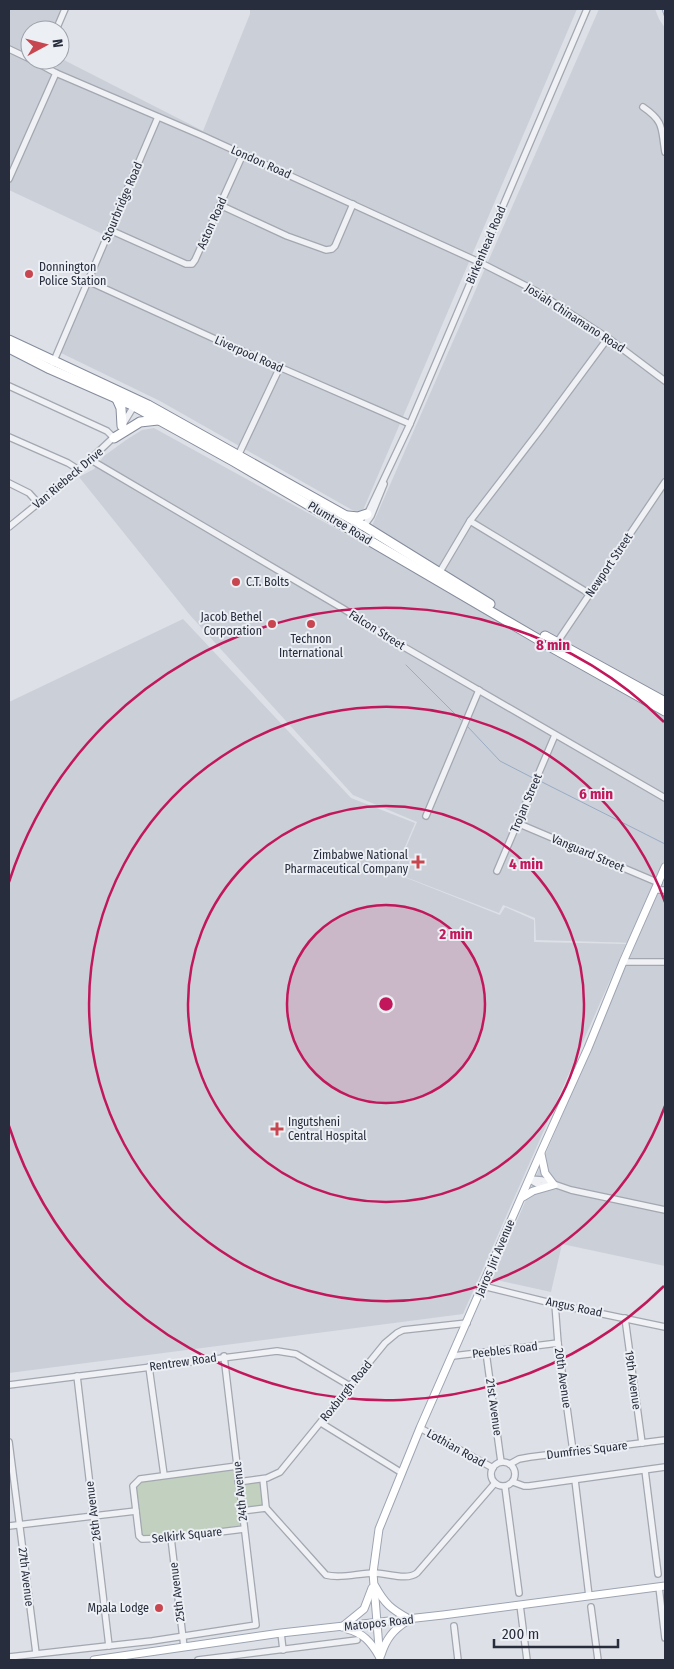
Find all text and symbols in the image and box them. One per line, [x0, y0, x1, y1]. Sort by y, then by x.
north arrow [20, 20, 70, 70]
text: N [48, 38, 66, 49]
street label: London Road [229, 142, 293, 182]
street label: Stourbridge Road [99, 160, 145, 244]
street label: Aston Road [194, 195, 230, 251]
street label: Birkenhead Road [463, 204, 509, 286]
place label: Donnington Police Station [39, 260, 106, 288]
marker: Donnington Police Station [23, 268, 35, 280]
street label: Josiah Chinamano Road [523, 281, 627, 355]
street label: Liverpool Road [213, 333, 285, 375]
street label: Van Riebeck Drive [30, 445, 106, 511]
street label: Plumtree Road [305, 498, 375, 548]
street label: Newport Street [582, 530, 636, 600]
place label: C.T. Bolts [246, 575, 289, 589]
marker: C.T. Bolts [230, 576, 242, 588]
street label: Falcon Street [346, 607, 408, 653]
place label: Jacob Bethel Corporation [201, 610, 262, 638]
marker: Jacob Bethel Corporation [266, 618, 278, 630]
marker: Technon International [305, 618, 317, 630]
place label: Technon International [279, 632, 343, 660]
text: 8 min [536, 636, 570, 654]
street label: Trojan Street [507, 771, 545, 835]
text: 6 min [579, 785, 613, 803]
street label: Vanguard Street [549, 831, 627, 875]
place label: Zimbabwe National Pharmaceutical Company [284, 848, 409, 876]
text: 4 min [509, 855, 543, 873]
marker: Zimbabwe National Pharmaceutical Company [412, 856, 424, 868]
text: 2 min [438, 925, 473, 943]
centre of rings [377, 995, 395, 1013]
place label: Ingutsheni Central Hospital [288, 1115, 366, 1143]
marker: Ingutsheni Central Hospital [270, 1122, 284, 1136]
street label: Jairos Jiri Avenue [472, 1217, 518, 1299]
street label: Angus Road [545, 1294, 603, 1320]
street label: Peebles Road [471, 1339, 539, 1361]
street label: 20th Avenue [552, 1347, 574, 1409]
street label: 19th Avenue [622, 1349, 644, 1411]
street label: Rentrew Road [148, 1350, 218, 1374]
street label: Roxburgh Road [317, 1358, 375, 1424]
street label: 21st Avenue [483, 1377, 505, 1437]
street label: Lothian Road [424, 1426, 488, 1470]
street label: Dumfries Square [546, 1438, 628, 1462]
street label: 24th Avenue [230, 1460, 250, 1522]
street label: 26th Avenue [82, 1480, 104, 1542]
street label: Selkirk Square [151, 1524, 223, 1546]
street label: 27th Avenue [15, 1547, 37, 1607]
street label: 25th Avenue [166, 1561, 188, 1623]
place label: Mpala Lodge [87, 1601, 149, 1615]
marker: Mpala Lodge [153, 1602, 165, 1614]
street label: Matopos Road [343, 1612, 415, 1634]
scale bar [494, 1616, 618, 1648]
text: 200 m [502, 1625, 539, 1643]

